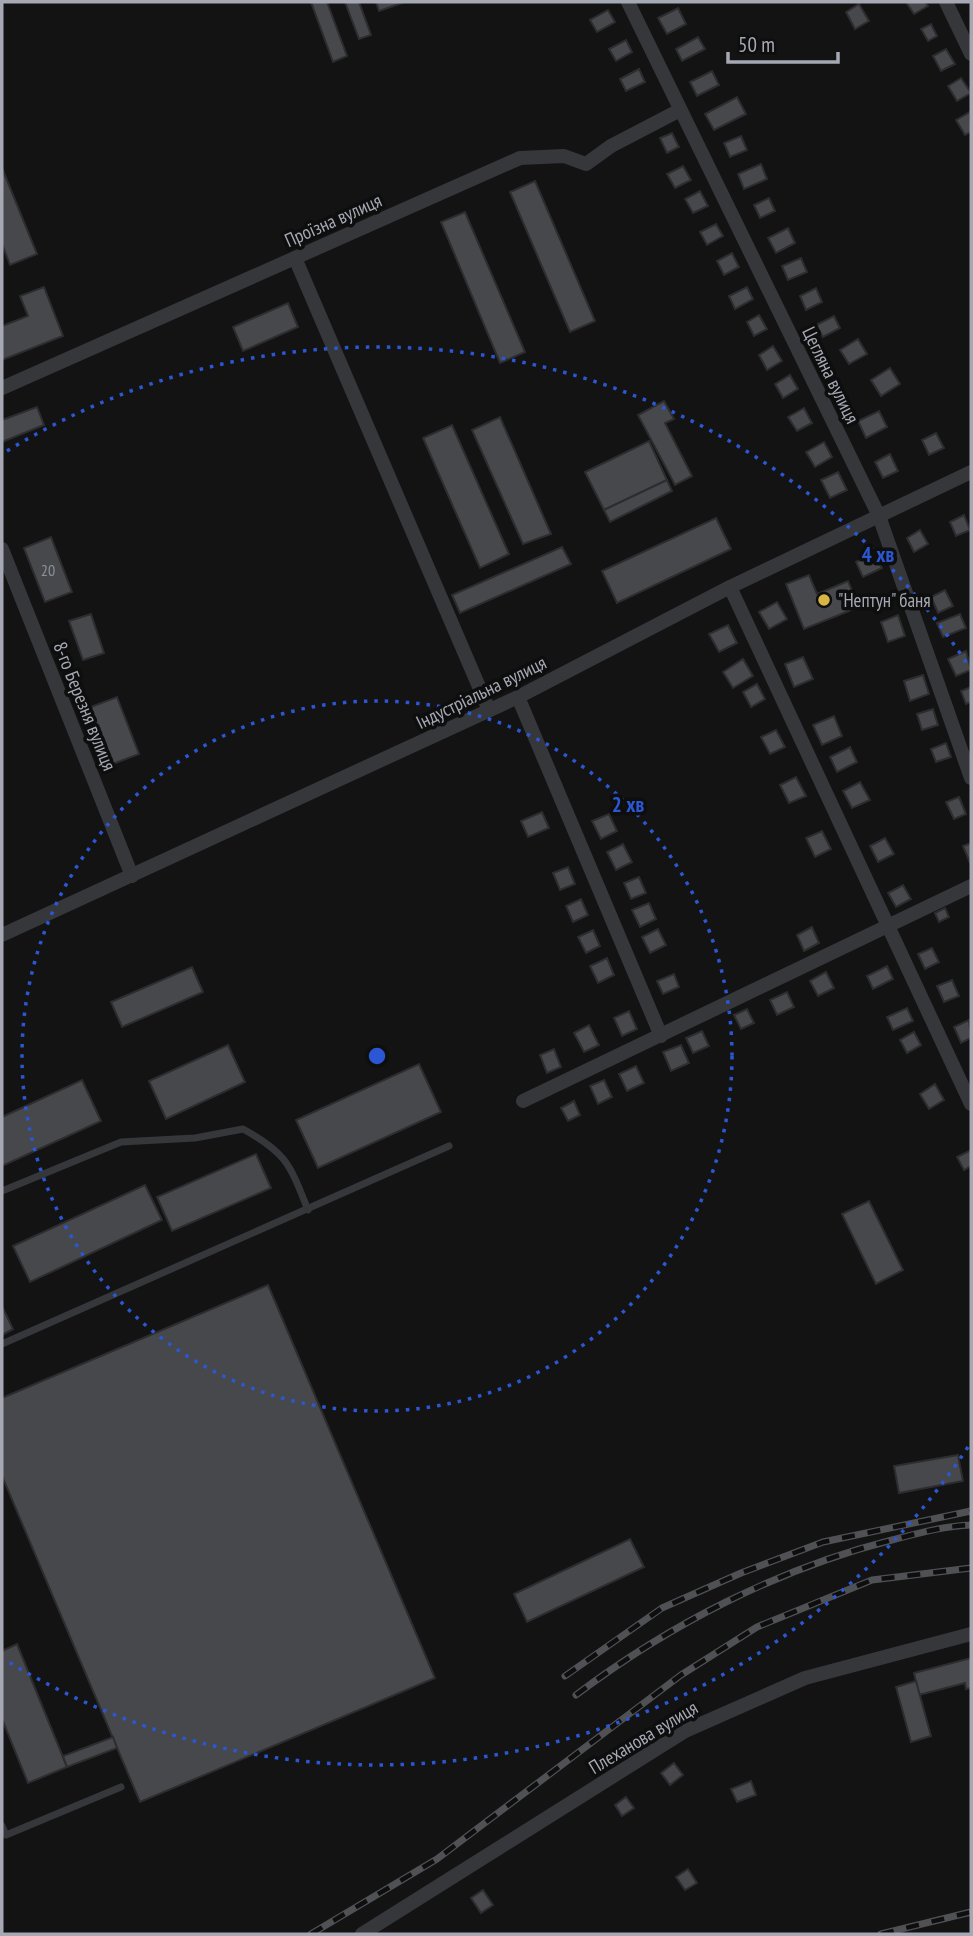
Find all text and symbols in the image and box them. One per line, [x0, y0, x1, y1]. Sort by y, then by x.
scale bar [728, 21, 838, 65]
text: 50 m [738, 31, 775, 58]
street label: Проїзна вулиця [281, 188, 385, 252]
street label: Цегляна вулиця [797, 323, 865, 427]
text: 4 хв [862, 541, 894, 568]
house number: 20 [41, 560, 55, 580]
place label: "Нептун" баня [838, 588, 931, 612]
marker: "Нептун" баня [816, 592, 832, 608]
street label: 8-го Березня вулиця [48, 638, 122, 774]
street label: Індустріальна вулиця [412, 650, 550, 734]
text: 2 хв [612, 791, 644, 818]
centre of rings [365, 1044, 389, 1068]
street label: Плеханова вулиця [584, 1695, 702, 1779]

